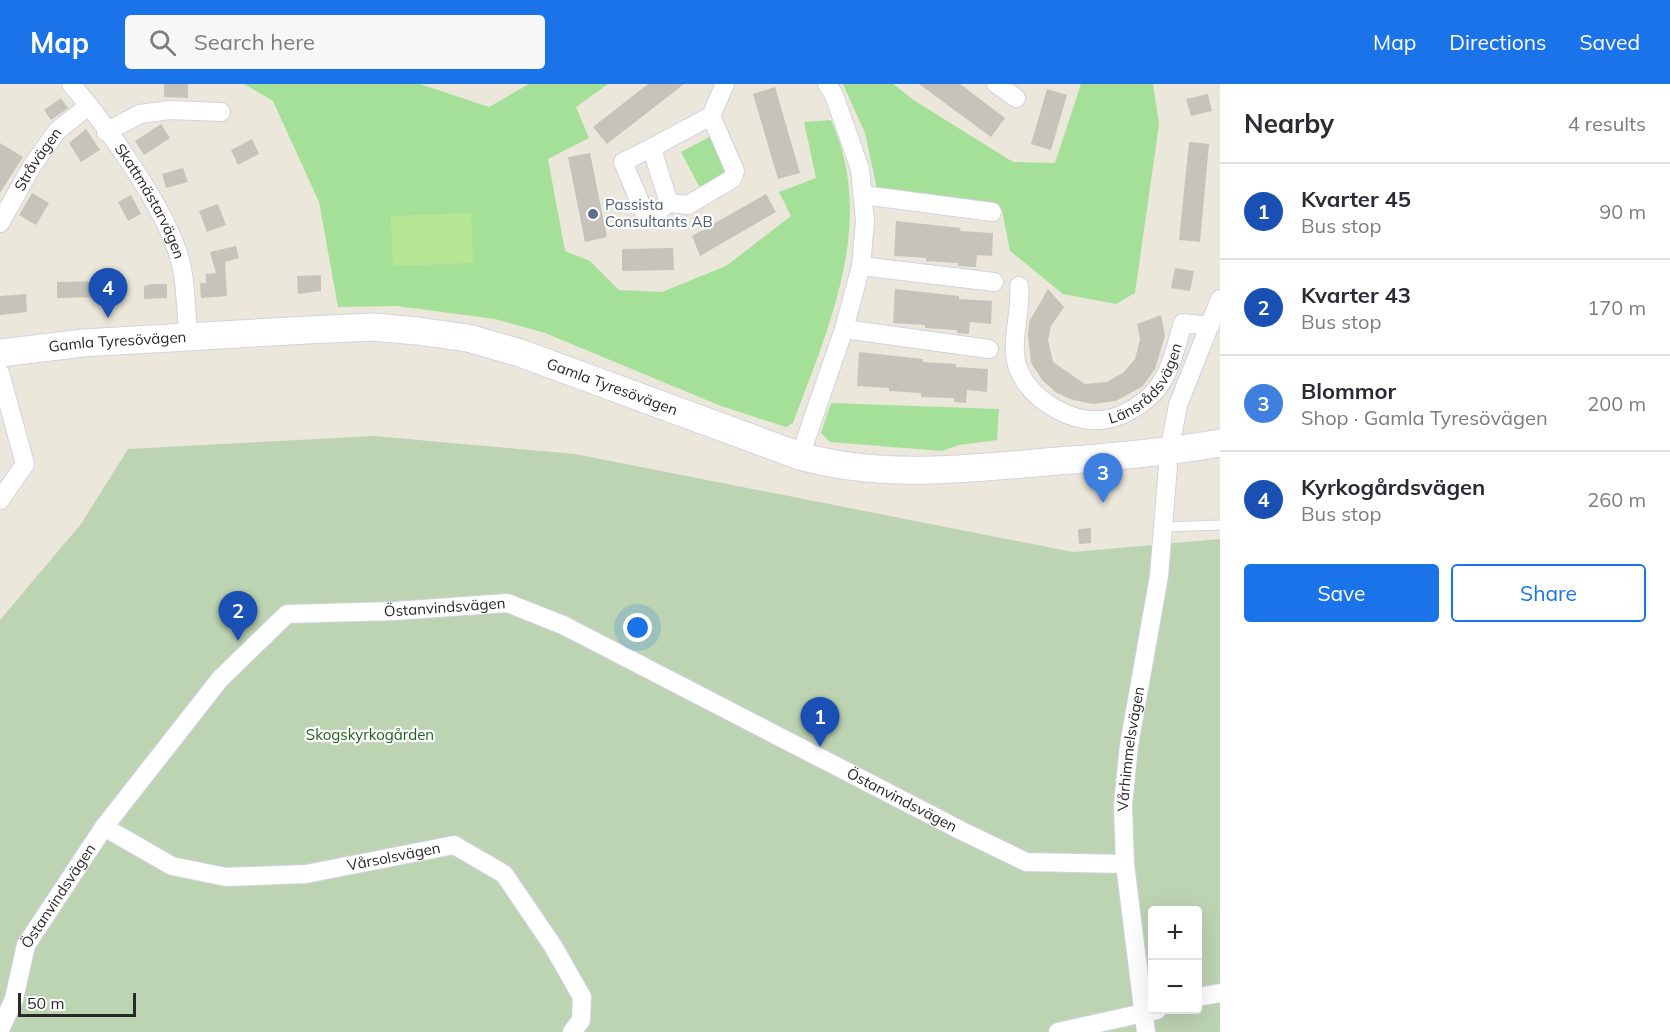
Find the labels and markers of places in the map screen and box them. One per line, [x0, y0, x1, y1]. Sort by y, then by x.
place label: Passista Consultants AB [605, 195, 713, 231]
marker: Passista Consultants AB [586, 207, 600, 221]
pin: 4 [88, 268, 128, 318]
pin: 3 [1084, 454, 1122, 503]
pin: 2 [218, 592, 258, 641]
pin: 1 [800, 698, 840, 747]

